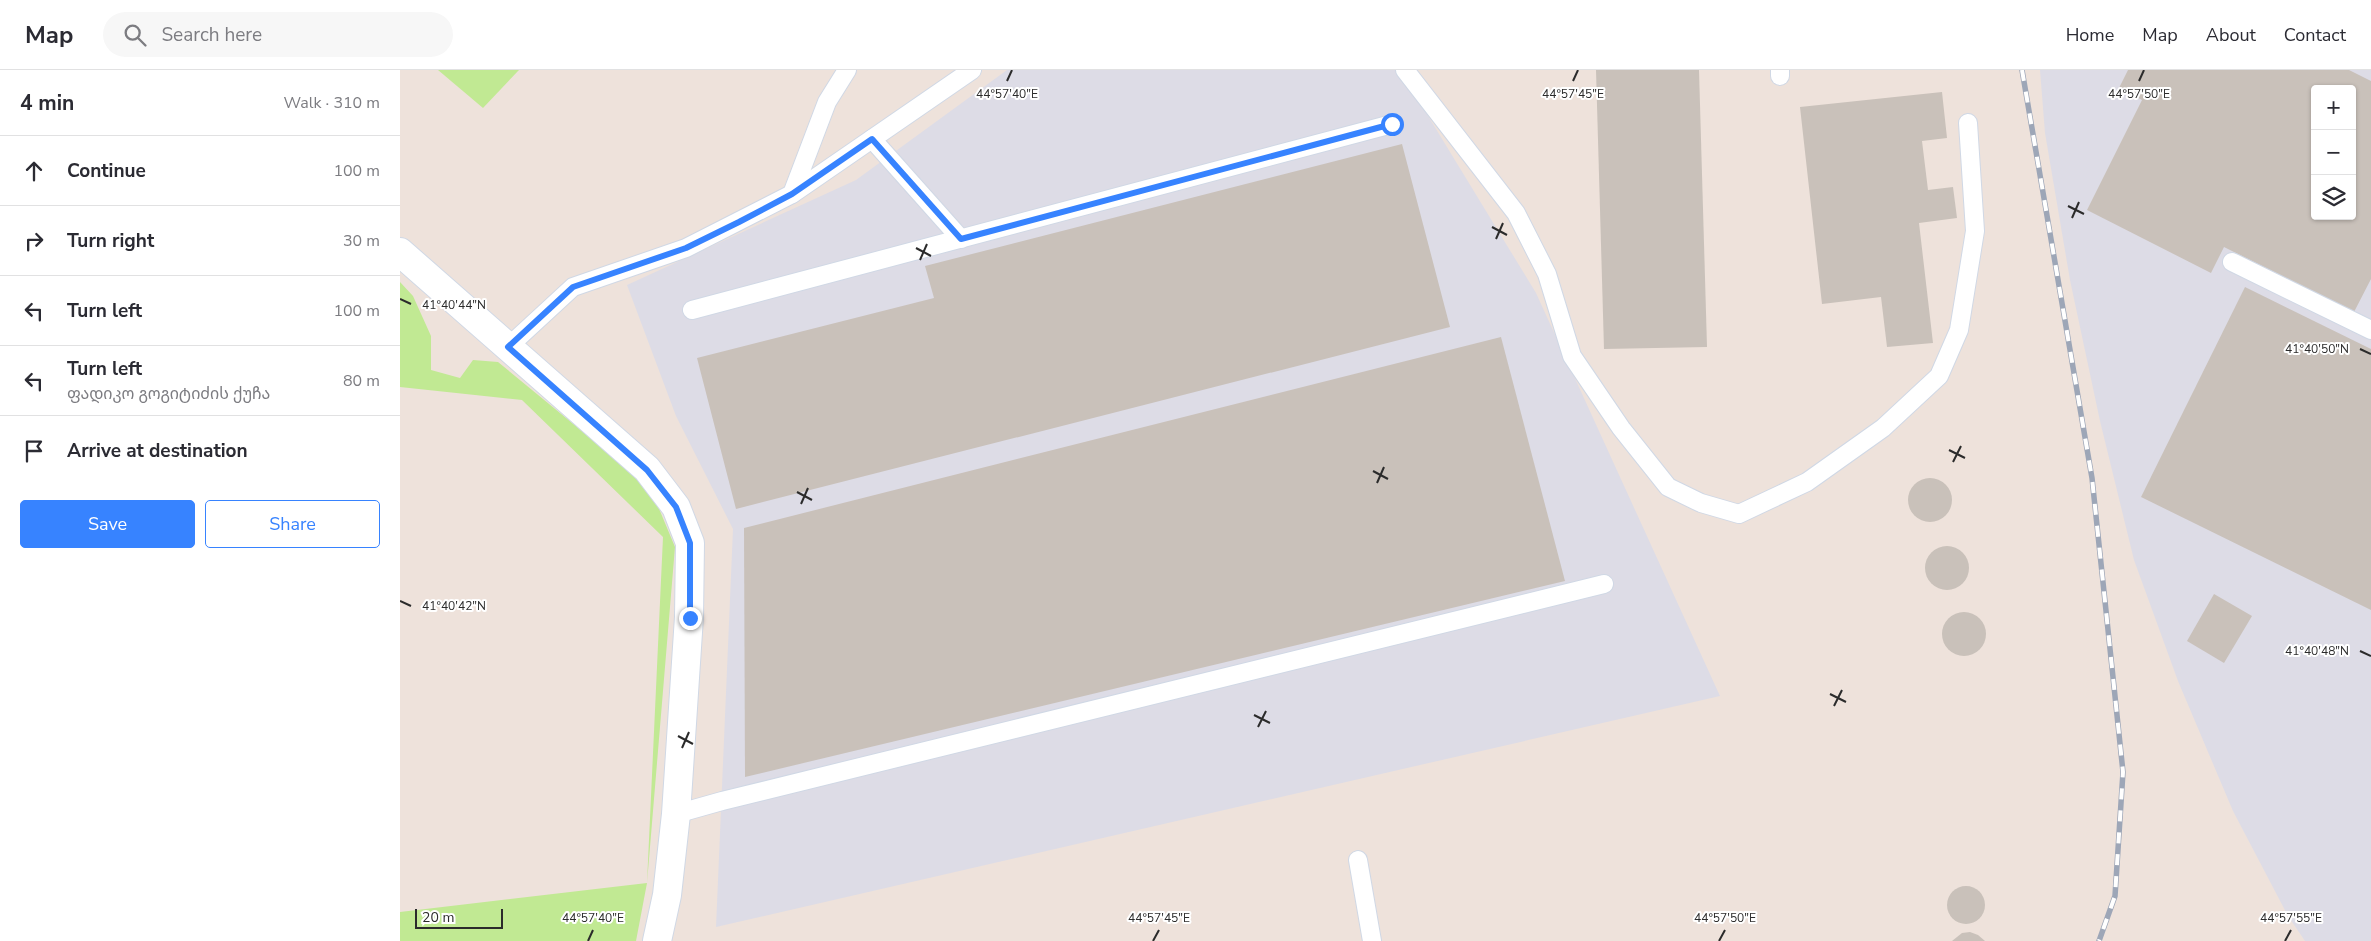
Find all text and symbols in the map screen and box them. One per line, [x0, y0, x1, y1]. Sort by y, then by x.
search box [103, 12, 453, 57]
text: Map [25, 19, 73, 51]
icon: search [121, 21, 149, 49]
text: Search here [161, 22, 262, 48]
text: Home [2066, 23, 2114, 47]
text: Map [2142, 23, 2178, 47]
text: About [2206, 23, 2256, 47]
text: Contact [2284, 23, 2346, 47]
map controls [2311, 85, 2356, 220]
button: + [2311, 85, 2356, 130]
text: 44°57'40"E [976, 86, 1038, 102]
text: 44°57'45"E [1542, 86, 1604, 102]
text: 44°57'50"E [2108, 86, 2170, 102]
text: 4 min [20, 89, 74, 117]
text: Walk · 310 m [284, 92, 380, 114]
route start [1381, 113, 1404, 136]
button: − [2311, 130, 2356, 175]
icon: ahead [20, 157, 48, 185]
text: Continue [67, 158, 146, 184]
text: 100 m [333, 160, 380, 182]
button: layers [2311, 175, 2356, 220]
icon: right [20, 227, 48, 255]
text: Turn right [67, 228, 154, 254]
text: 30 m [343, 230, 380, 252]
icon: left [20, 297, 48, 325]
text: 41°40'44"N [422, 297, 486, 313]
text: Turn left [67, 298, 142, 324]
text: 100 m [333, 300, 380, 322]
text: 41°40'50"N [2285, 341, 2349, 357]
text: Turn left [67, 356, 142, 382]
icon: left [20, 367, 48, 395]
text: 80 m [343, 370, 380, 392]
text: ფადიკო გოგიტიძის ქუჩა [67, 383, 270, 405]
icon: arrive [20, 437, 48, 465]
text: Arrive at destination [67, 438, 248, 464]
button: Save [20, 500, 195, 548]
button: Share [205, 500, 380, 548]
text: 41°40'42"N [422, 598, 486, 614]
route end [679, 607, 702, 630]
text: 41°40'48"N [2285, 643, 2349, 659]
scale bar [415, 906, 502, 929]
text: 20 m [422, 908, 454, 927]
text: 44°57'40"E [562, 910, 624, 926]
text: 44°57'45"E [1128, 910, 1190, 926]
text: 44°57'50"E [1694, 910, 1756, 926]
text: 44°57'55"E [2260, 910, 2322, 926]

